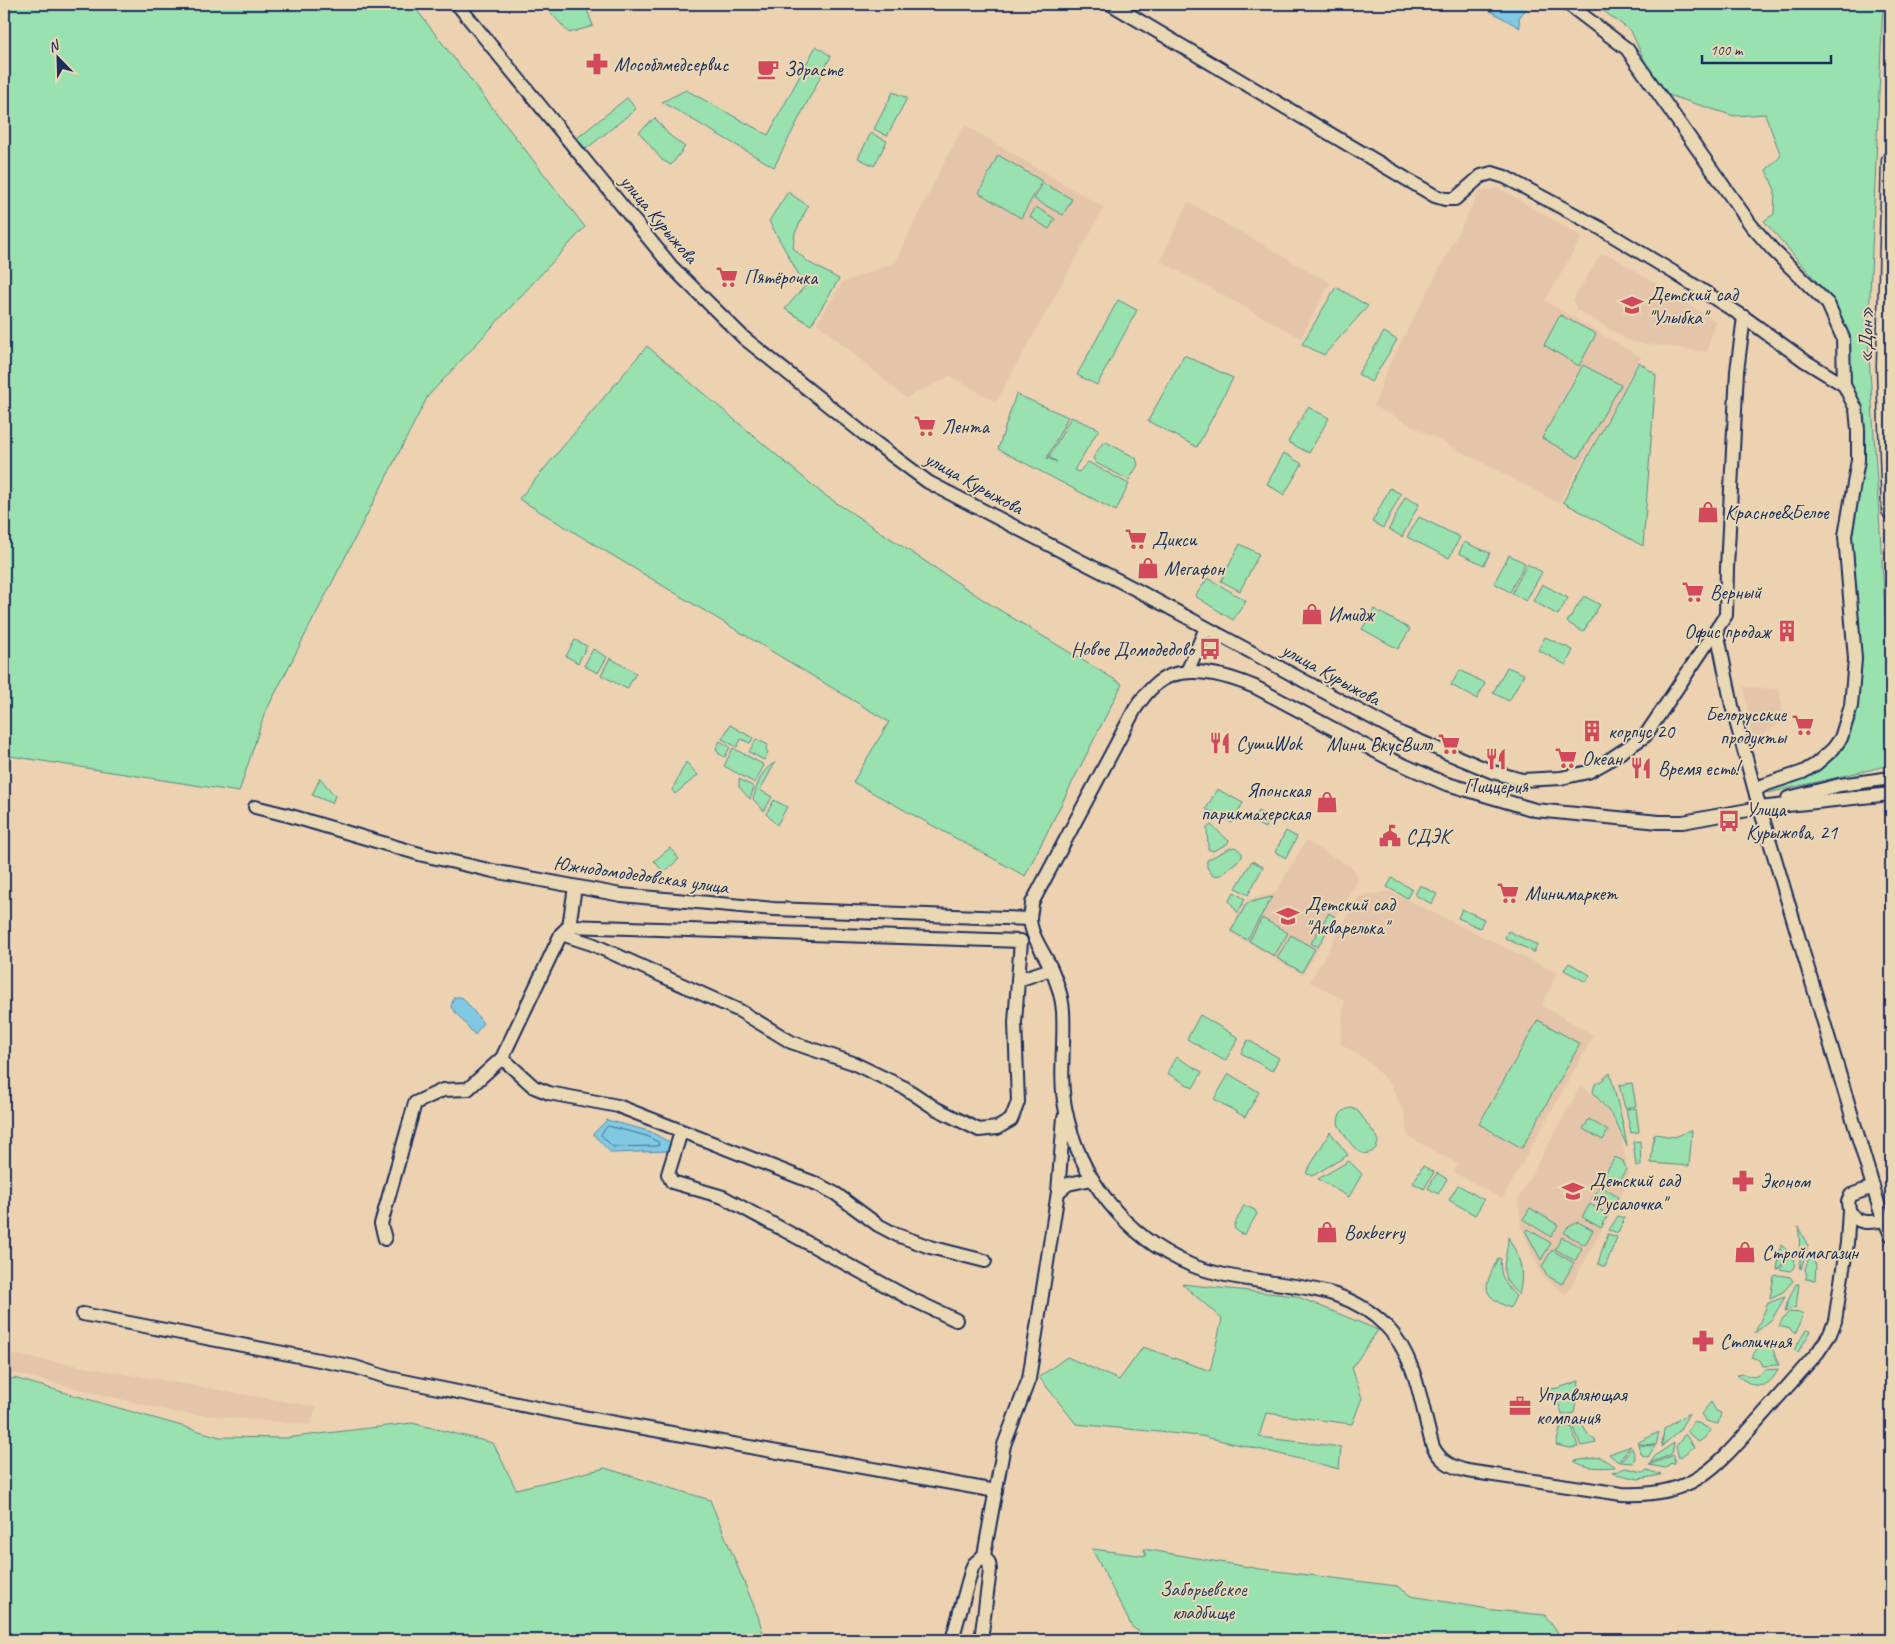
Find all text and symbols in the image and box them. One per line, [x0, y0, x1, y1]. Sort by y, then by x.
north arrow [32, 32, 82, 82]
scale bar [1702, 32, 1831, 64]
text: N [46, 36, 63, 56]
text: 100 m [1710, 41, 1744, 60]
pharmacy icon: Мособлмедсервис [584, 51, 610, 77]
place label: Мособлмедсервис [614, 52, 729, 77]
cafe icon: Здрасте [755, 56, 781, 82]
place label: Здрасте [784, 57, 844, 82]
street label: улица Курыжова [614, 169, 705, 270]
supermarket icon: Пятёрочка [714, 264, 740, 290]
place label: Пятёрочка [744, 265, 819, 290]
place label: Детский сад "Улыбка" [1648, 282, 1739, 330]
school or university icon: Детский сад "Улыбка" [1619, 292, 1645, 318]
street label: «Дон» [1853, 306, 1879, 364]
supermarket icon: Лента [912, 413, 938, 439]
place label: Лента [942, 414, 991, 439]
street label: улица Курыжова [920, 445, 1029, 521]
shop icon: Красное&Белое [1695, 499, 1721, 525]
place label: Красное&Белое [1725, 500, 1830, 525]
supermarket icon: Дикси [1123, 526, 1149, 552]
place label: Дикси [1152, 527, 1198, 552]
shop icon: Мегафон [1135, 555, 1161, 581]
place label: Мегафон [1164, 556, 1226, 581]
supermarket icon: Верный [1680, 579, 1706, 605]
place label: Верный [1710, 580, 1763, 605]
shop icon: Имидж [1299, 601, 1325, 627]
place label: Имидж [1328, 602, 1376, 627]
building icon: Офис продаж [1774, 618, 1800, 644]
place label: Офис продаж [1684, 619, 1773, 644]
bus stop icon: Новое Домодедово [1197, 636, 1223, 662]
street label: улица Курыжова [1277, 636, 1386, 712]
place label: Новое Домодедово [1071, 637, 1196, 662]
place label: Белорусские продукты [1705, 702, 1787, 750]
supermarket icon: Белорусские продукты [1790, 712, 1816, 738]
building icon: корпус 20 [1579, 718, 1605, 744]
place label: корпус 20 [1608, 719, 1676, 744]
restaurant icon: СушиWok [1207, 730, 1233, 756]
place label: СушиWok [1236, 731, 1304, 756]
supermarket icon: Мини ВкусВилл [1436, 731, 1462, 757]
place label: Мини ВкусВилл [1326, 732, 1434, 757]
supermarket icon: Океан [1553, 745, 1579, 771]
restaurant icon: Пиццерия [1483, 746, 1509, 772]
place label: Океан [1582, 746, 1624, 771]
restaurant icon: Время есть! [1628, 755, 1654, 781]
place label: Время есть! [1658, 756, 1743, 781]
place label: Пиццерия [1464, 774, 1529, 799]
place label: Японская парикмахерская [1201, 778, 1312, 826]
shop icon: Японская парикмахерская [1314, 789, 1340, 815]
place label: Улица Курыжова, 21 [1746, 797, 1838, 845]
bus stop icon: Улица Курыжова, 21 [1716, 808, 1742, 834]
public building icon: СДЭК [1377, 823, 1403, 849]
place label: СДЭК [1406, 824, 1454, 849]
street label: Южнодомодедовская улица [552, 850, 731, 900]
supermarket icon: Минимаркет [1495, 880, 1521, 906]
place label: Минимаркет [1525, 881, 1619, 906]
place label: Детский сад "Акварелька" [1305, 892, 1396, 940]
school or university icon: Детский сад "Акварелька" [1275, 903, 1301, 929]
place label: Детский сад "Русалочка" [1590, 1168, 1681, 1216]
pharmacy icon: Эконом [1730, 1168, 1756, 1194]
place label: Эконом [1760, 1169, 1811, 1194]
school or university icon: Детский сад "Русалочка" [1560, 1178, 1586, 1204]
shop icon: Boxberry [1314, 1219, 1340, 1245]
place label: Boxberry [1344, 1220, 1406, 1245]
shop icon: Строймагазин [1732, 1239, 1758, 1265]
place label: Строймагазин [1762, 1240, 1860, 1265]
pharmacy icon: Столичная [1690, 1328, 1716, 1354]
place label: Столичная [1720, 1329, 1793, 1354]
place label: Управляющая компания [1536, 1382, 1628, 1430]
office icon: Управляющая компания [1507, 1393, 1533, 1419]
park label: Заборьевское кладбище [1160, 1577, 1248, 1625]

